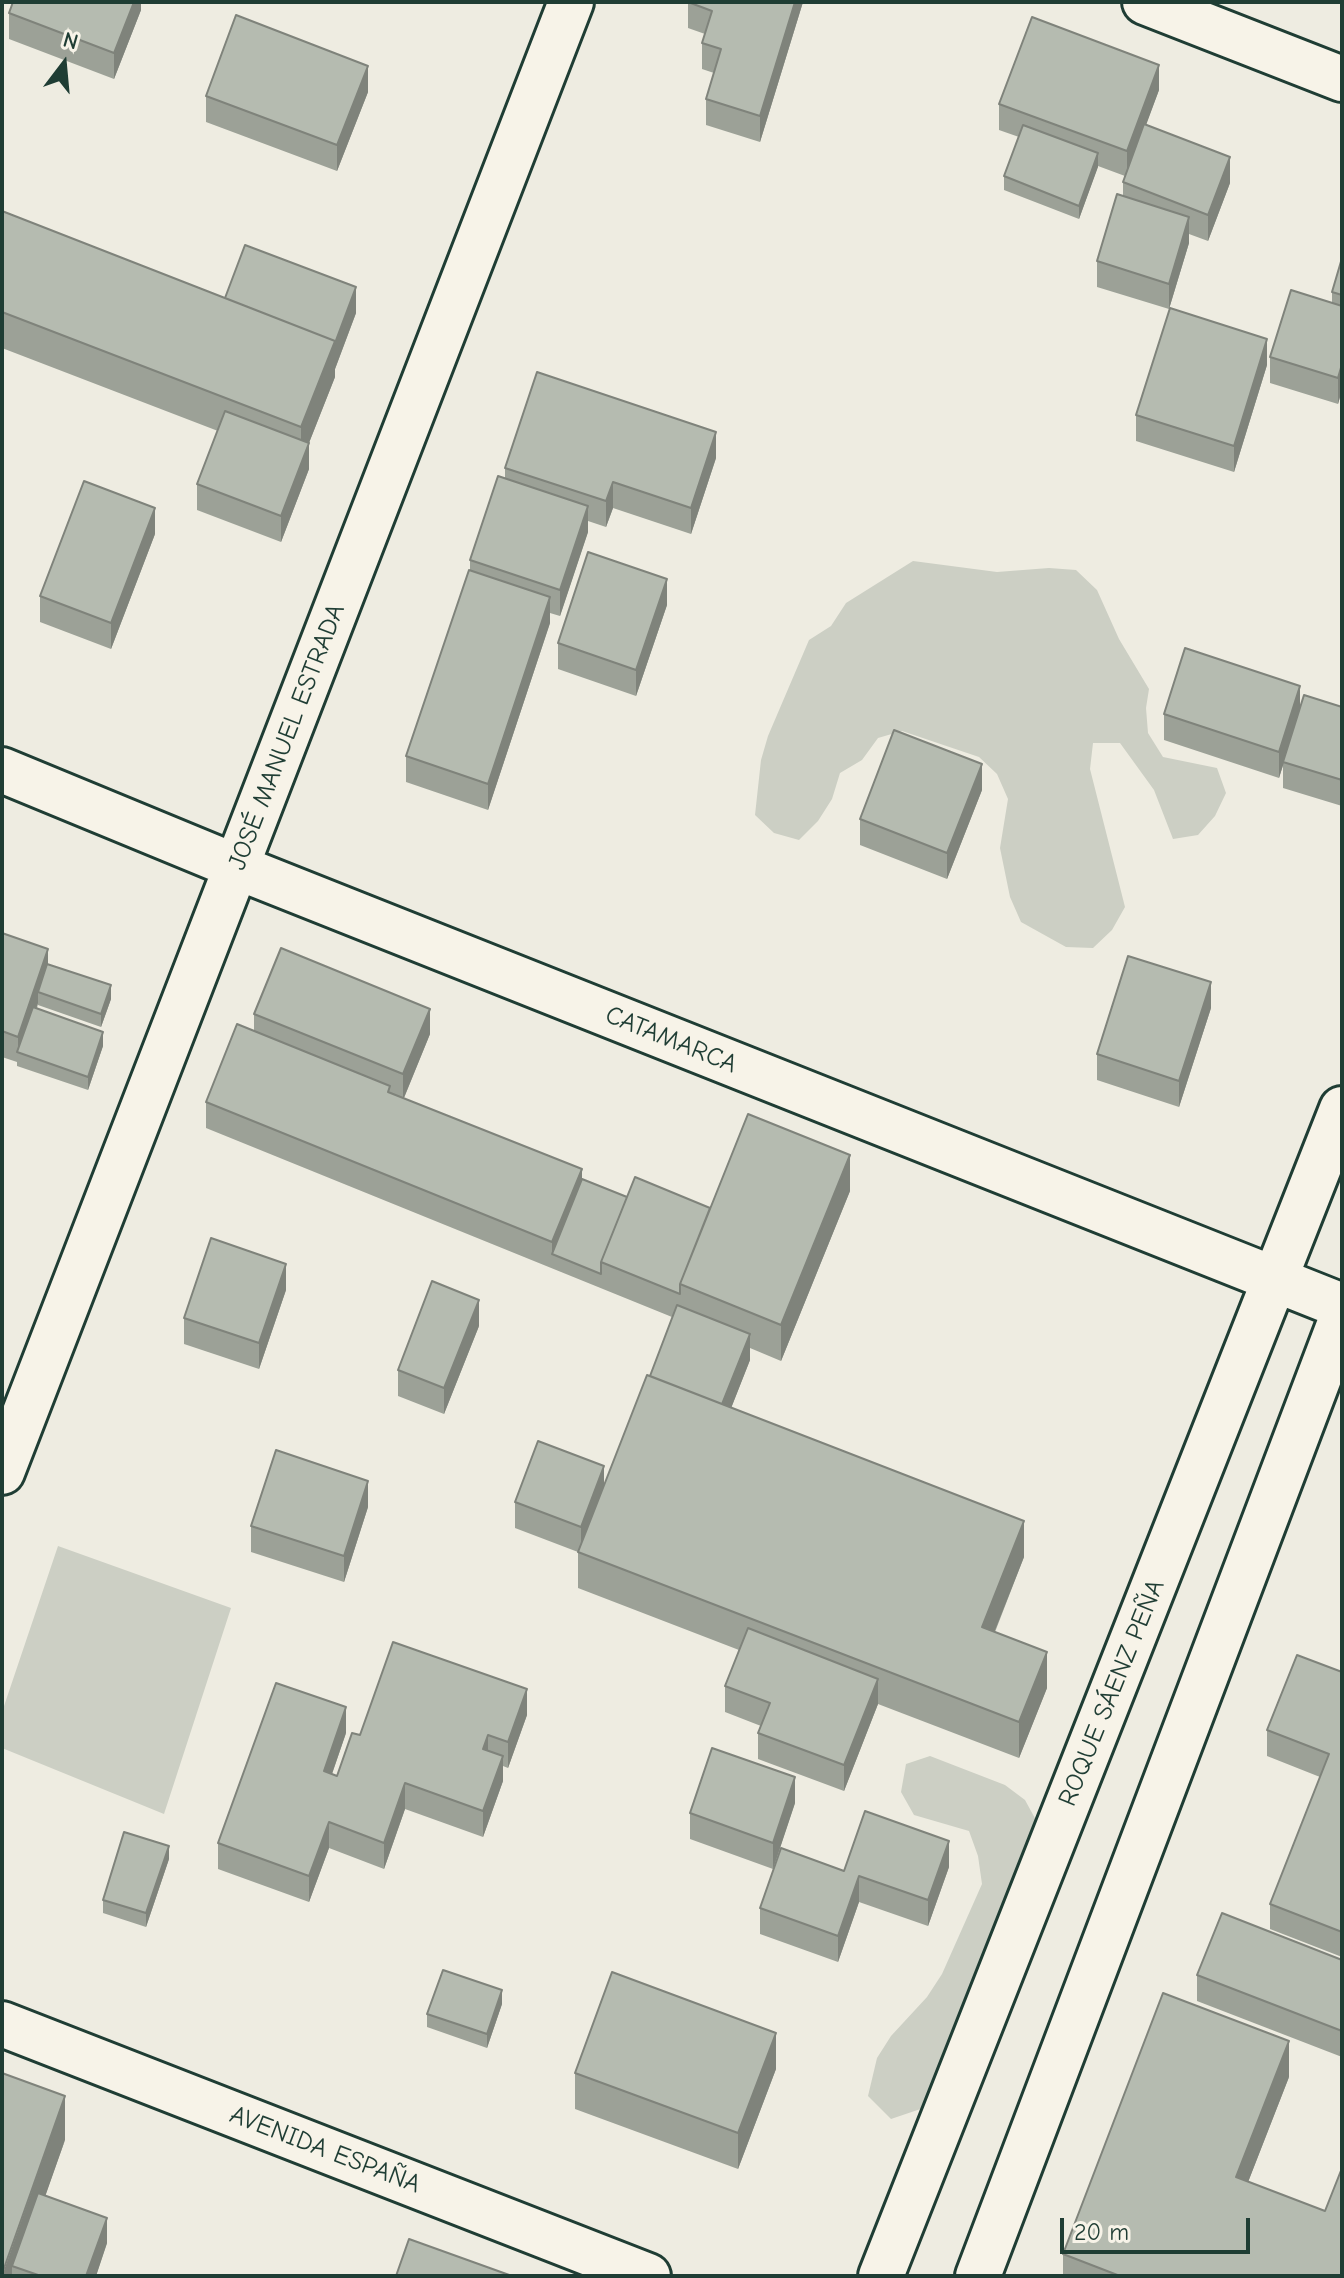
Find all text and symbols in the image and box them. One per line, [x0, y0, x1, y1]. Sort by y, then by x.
north arrow [24, 24, 104, 104]
text: N [60, 26, 81, 55]
street label: JOSÉ MANUEL ESTRADA [222, 600, 352, 874]
street label: CATAMARCA [601, 1000, 741, 1080]
street label: ROQUE SÁENZ PEÑA [1052, 1575, 1172, 1811]
street label: AVENIDA ESPAÑA [225, 2099, 425, 2201]
scale bar [1064, 2202, 1254, 2252]
text: 20 m [1074, 2218, 1129, 2246]

